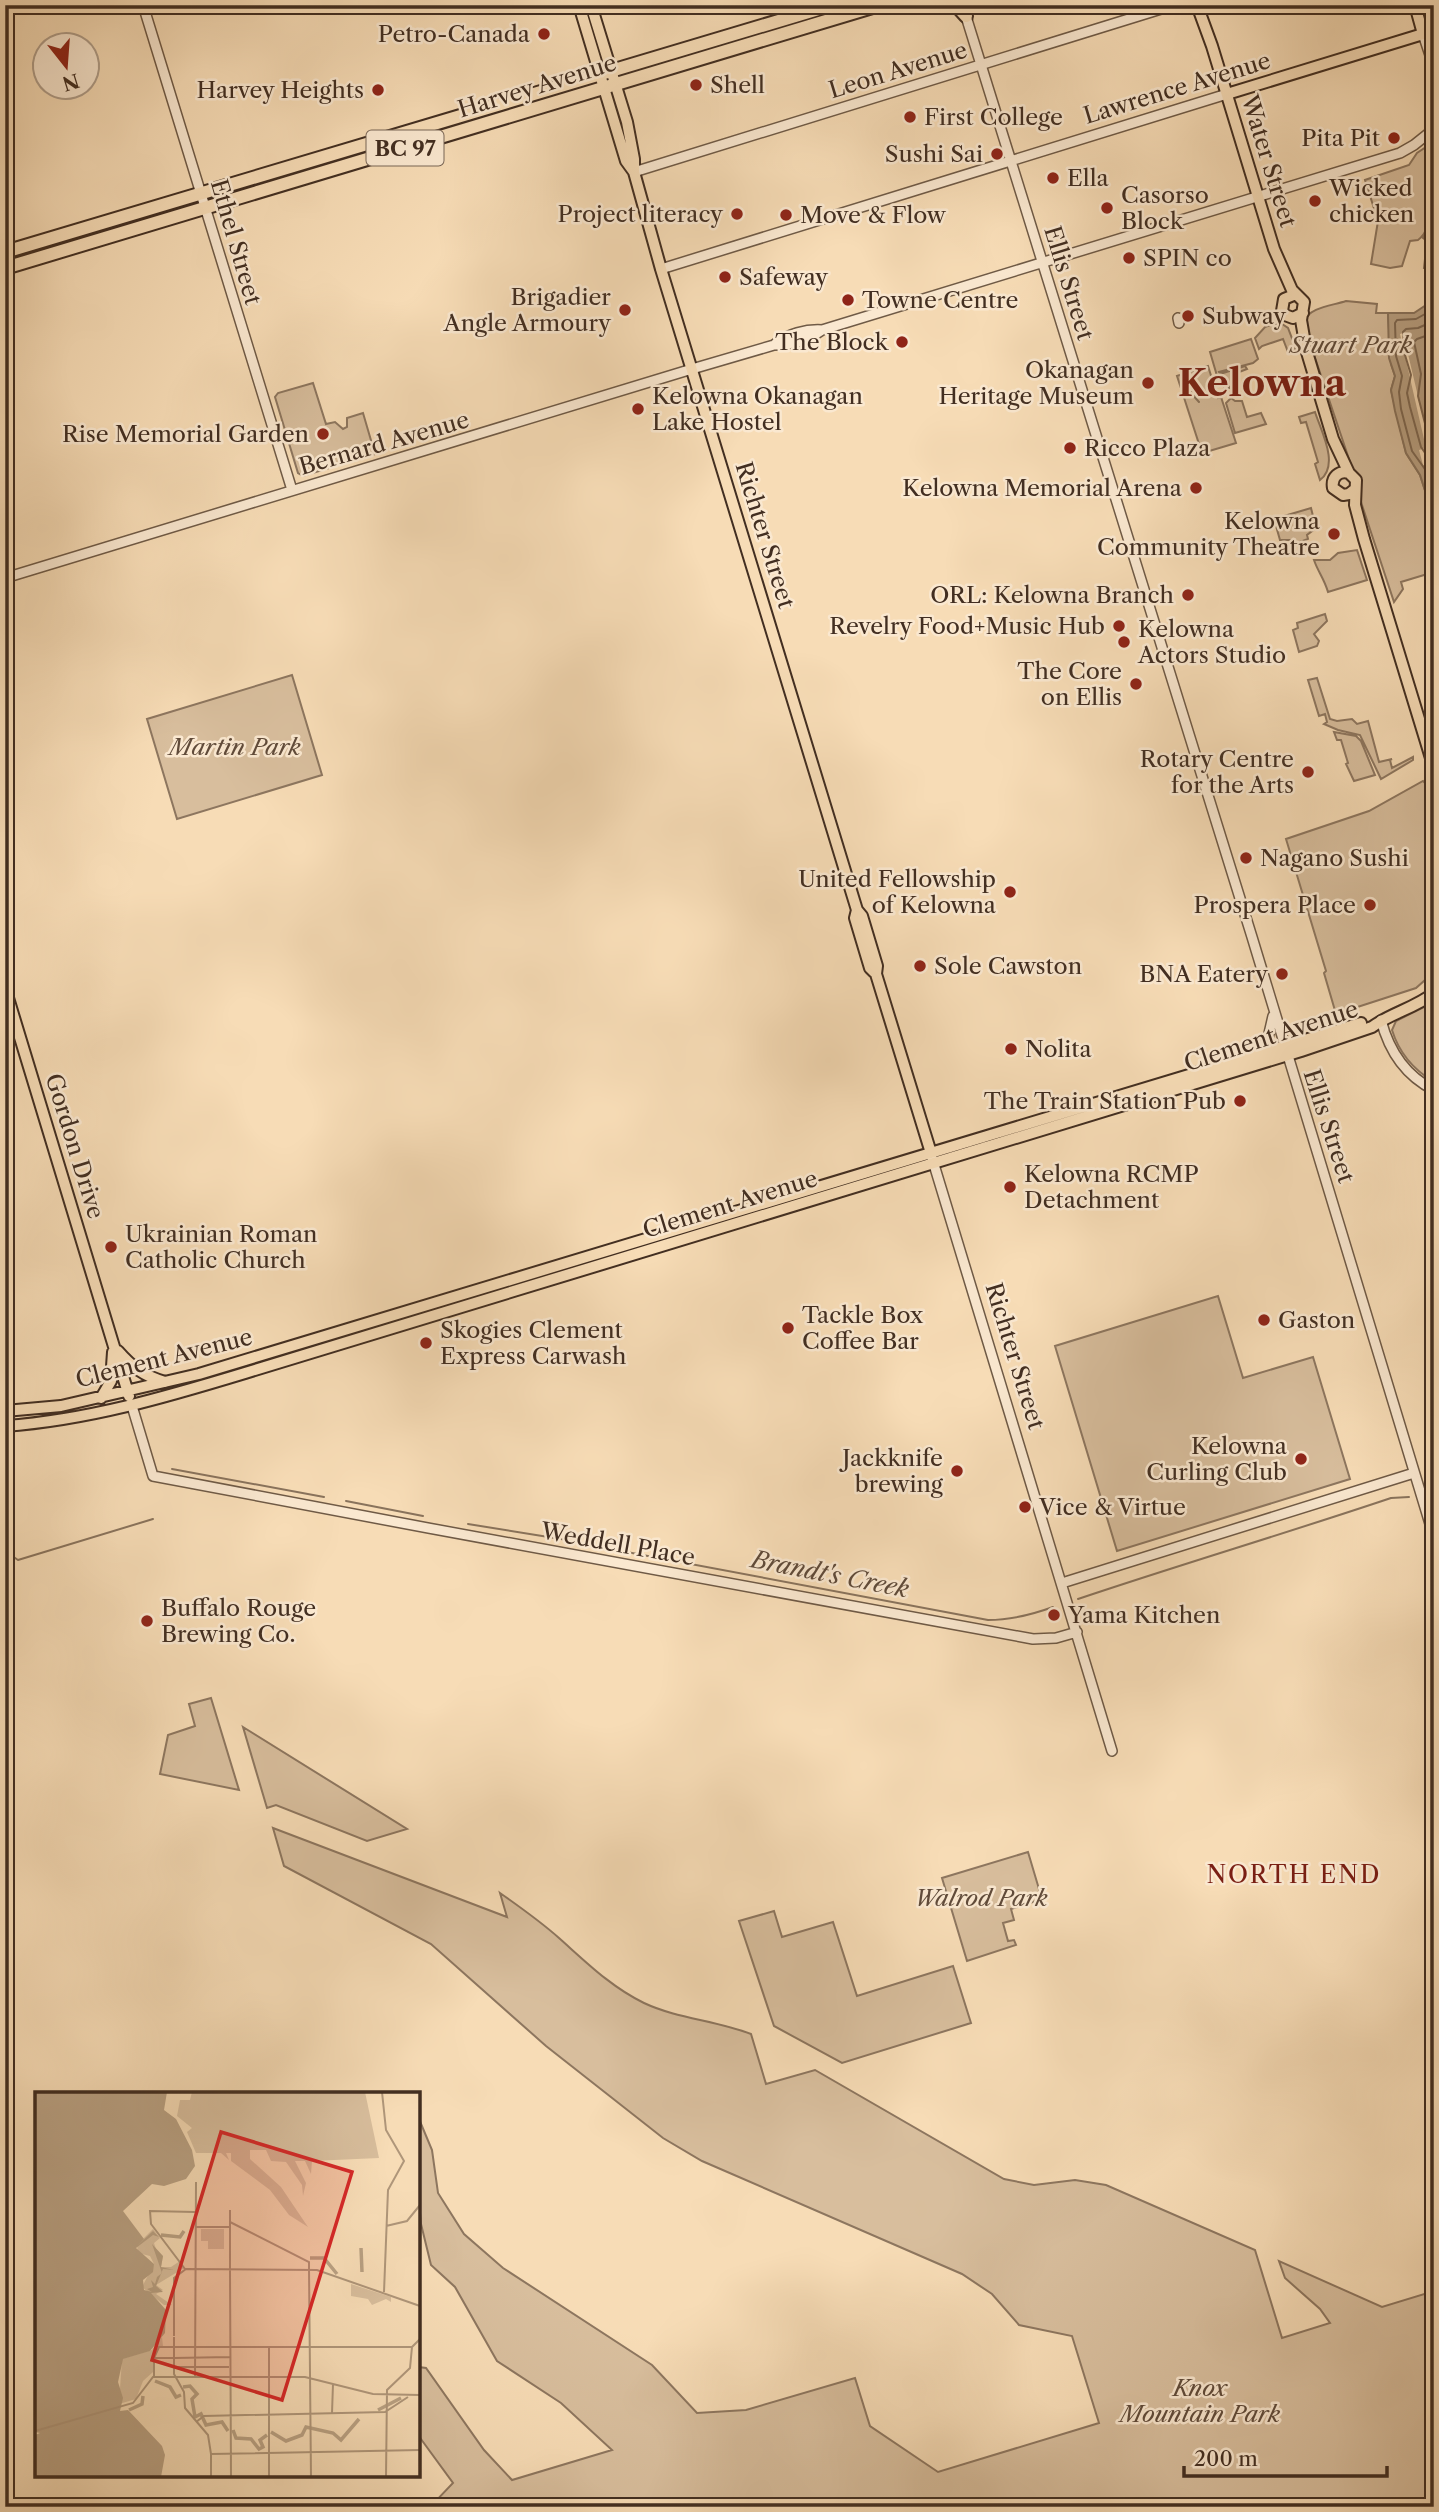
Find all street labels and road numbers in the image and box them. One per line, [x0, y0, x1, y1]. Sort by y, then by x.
street label: Leon Avenue [825, 36, 971, 104]
street label: Lawrence Avenue [1080, 46, 1274, 130]
street label: Harvey Avenue [454, 49, 620, 123]
street label: Water Street [1235, 91, 1302, 231]
road number: BC 97 [366, 130, 444, 166]
street label: Ethel Street [205, 176, 267, 308]
street label: Ellis Street [1038, 223, 1100, 343]
street label: Bernard Avenue [296, 405, 472, 481]
street label: Richter Street [729, 458, 801, 612]
street label: Clement Avenue [1180, 995, 1362, 1077]
street label: Ellis Street [1297, 1066, 1361, 1186]
street label: Gordon Drive [40, 1070, 110, 1222]
street label: Clement Avenue [639, 1164, 821, 1244]
street label: Richter Street [979, 1279, 1051, 1433]
street label: Clement Avenue [73, 1322, 255, 1394]
street label: Weddell Place [538, 1517, 697, 1571]

